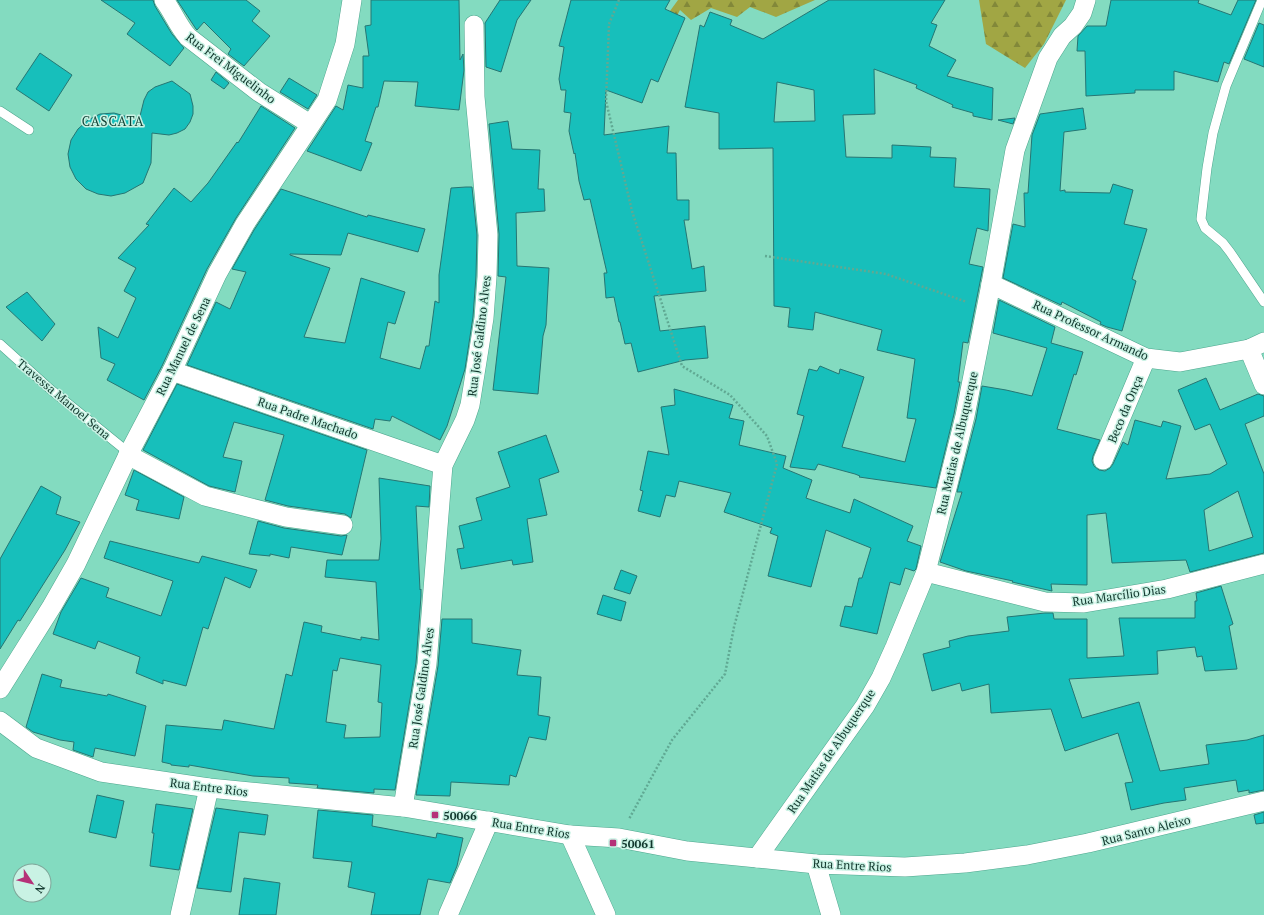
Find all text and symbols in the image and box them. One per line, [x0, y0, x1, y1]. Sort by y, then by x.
street label: Rua Frei Miguelinho [183, 29, 279, 107]
district label: CASCATA [82, 112, 144, 130]
street label: Rua José Galdino Alves [464, 275, 494, 397]
street label: Rua Manuel de Sena [153, 294, 213, 398]
street label: Rua Professor Armando [1031, 297, 1151, 364]
street label: Travessa Manoel Sena [14, 356, 114, 442]
street label: Rua Matias de Albuquerque [933, 370, 981, 516]
street label: Beco da Onça [1104, 373, 1146, 445]
street label: Rua Padre Machado [256, 394, 361, 442]
street label: Rua Marcílio Dias [1071, 581, 1167, 609]
street label: Rua José Galdino Alves [405, 627, 437, 749]
street label: Rua Matias de Albuquerque [784, 686, 878, 816]
street label: Rua Entre Rios [169, 775, 249, 799]
place label: 50066 [443, 808, 477, 823]
marker: 50066 [430, 810, 440, 820]
street label: Rua Santo Aleixo [1100, 812, 1192, 848]
street label: Rua Entre Rios [491, 814, 571, 842]
place label: 50061 [621, 836, 655, 851]
marker: 50061 [608, 838, 618, 848]
street label: Rua Entre Rios [812, 855, 892, 875]
north arrow [12, 863, 52, 903]
text: N [32, 881, 48, 897]

